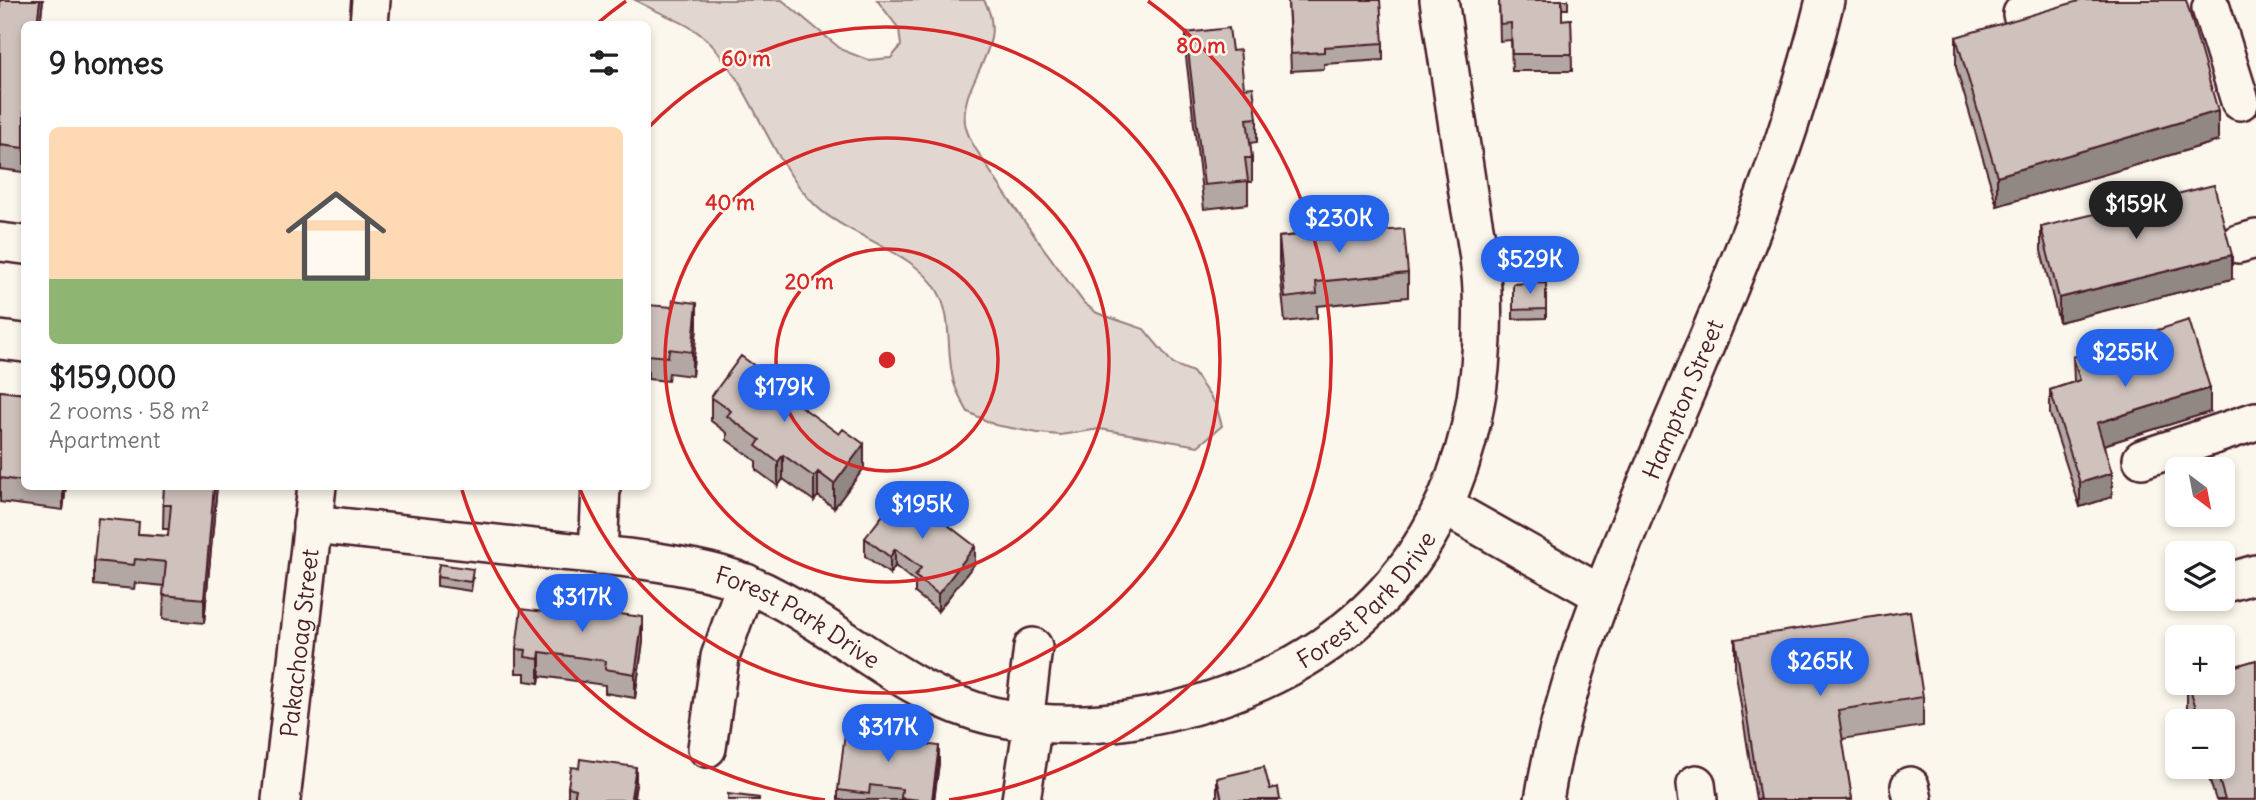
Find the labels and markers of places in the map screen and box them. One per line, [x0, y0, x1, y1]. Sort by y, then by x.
pin: $159K [2087, 182, 2185, 241]
pin: $230K [1290, 196, 1388, 255]
pin: $529K [1481, 236, 1579, 296]
pin: $255K [2076, 330, 2174, 389]
centre of rings [875, 348, 899, 372]
pin: $179K [735, 364, 833, 424]
pin: $195K [873, 482, 971, 541]
pin: $317K [533, 574, 631, 634]
pin: $265K [1771, 638, 1869, 698]
pin: $317K [839, 704, 937, 764]

